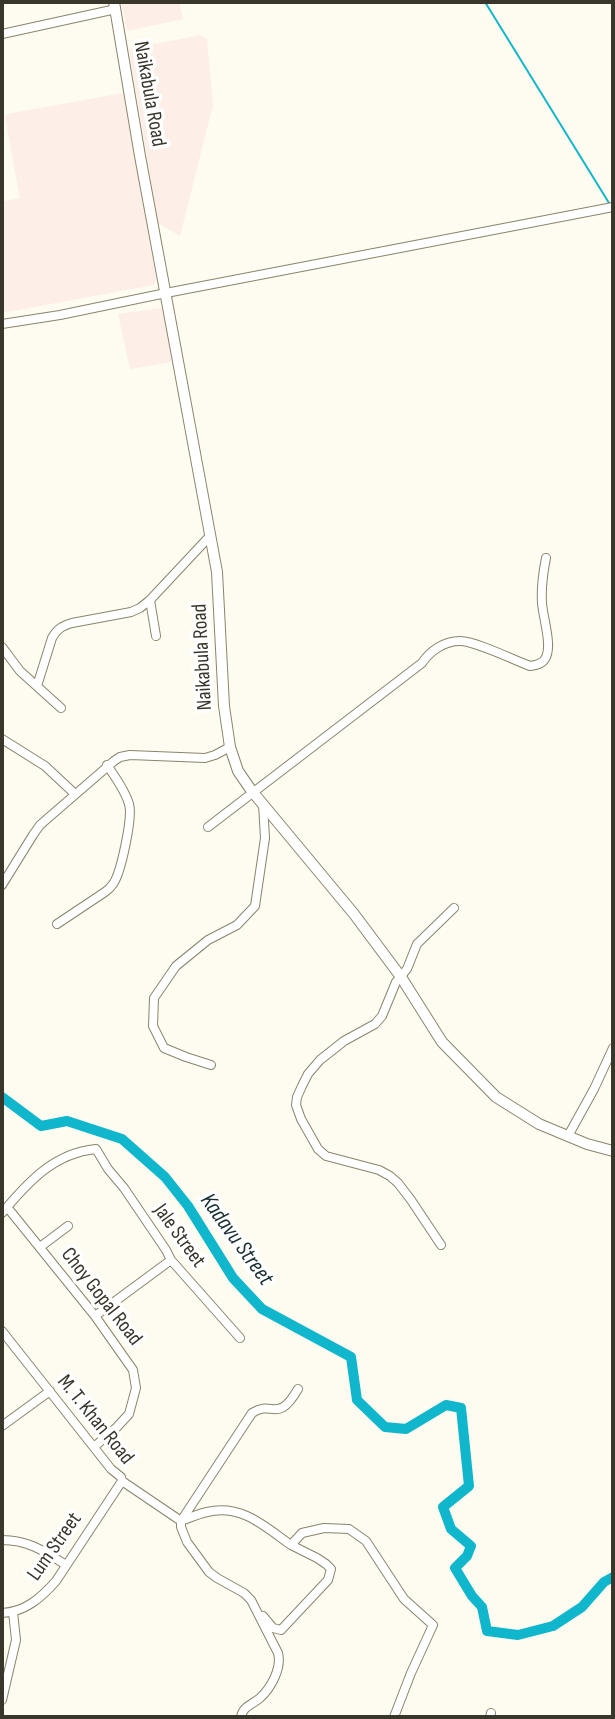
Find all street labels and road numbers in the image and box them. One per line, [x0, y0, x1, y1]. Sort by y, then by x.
street label: Naikabula Road [127, 39, 171, 149]
street label: Naikabula Road [188, 603, 218, 711]
street label: Jale Street [148, 1199, 210, 1273]
street label: Choy Gopal Road [55, 1243, 147, 1351]
street label: M. T. Khan Road [51, 1370, 139, 1470]
street label: Lum Street [22, 1508, 88, 1586]

